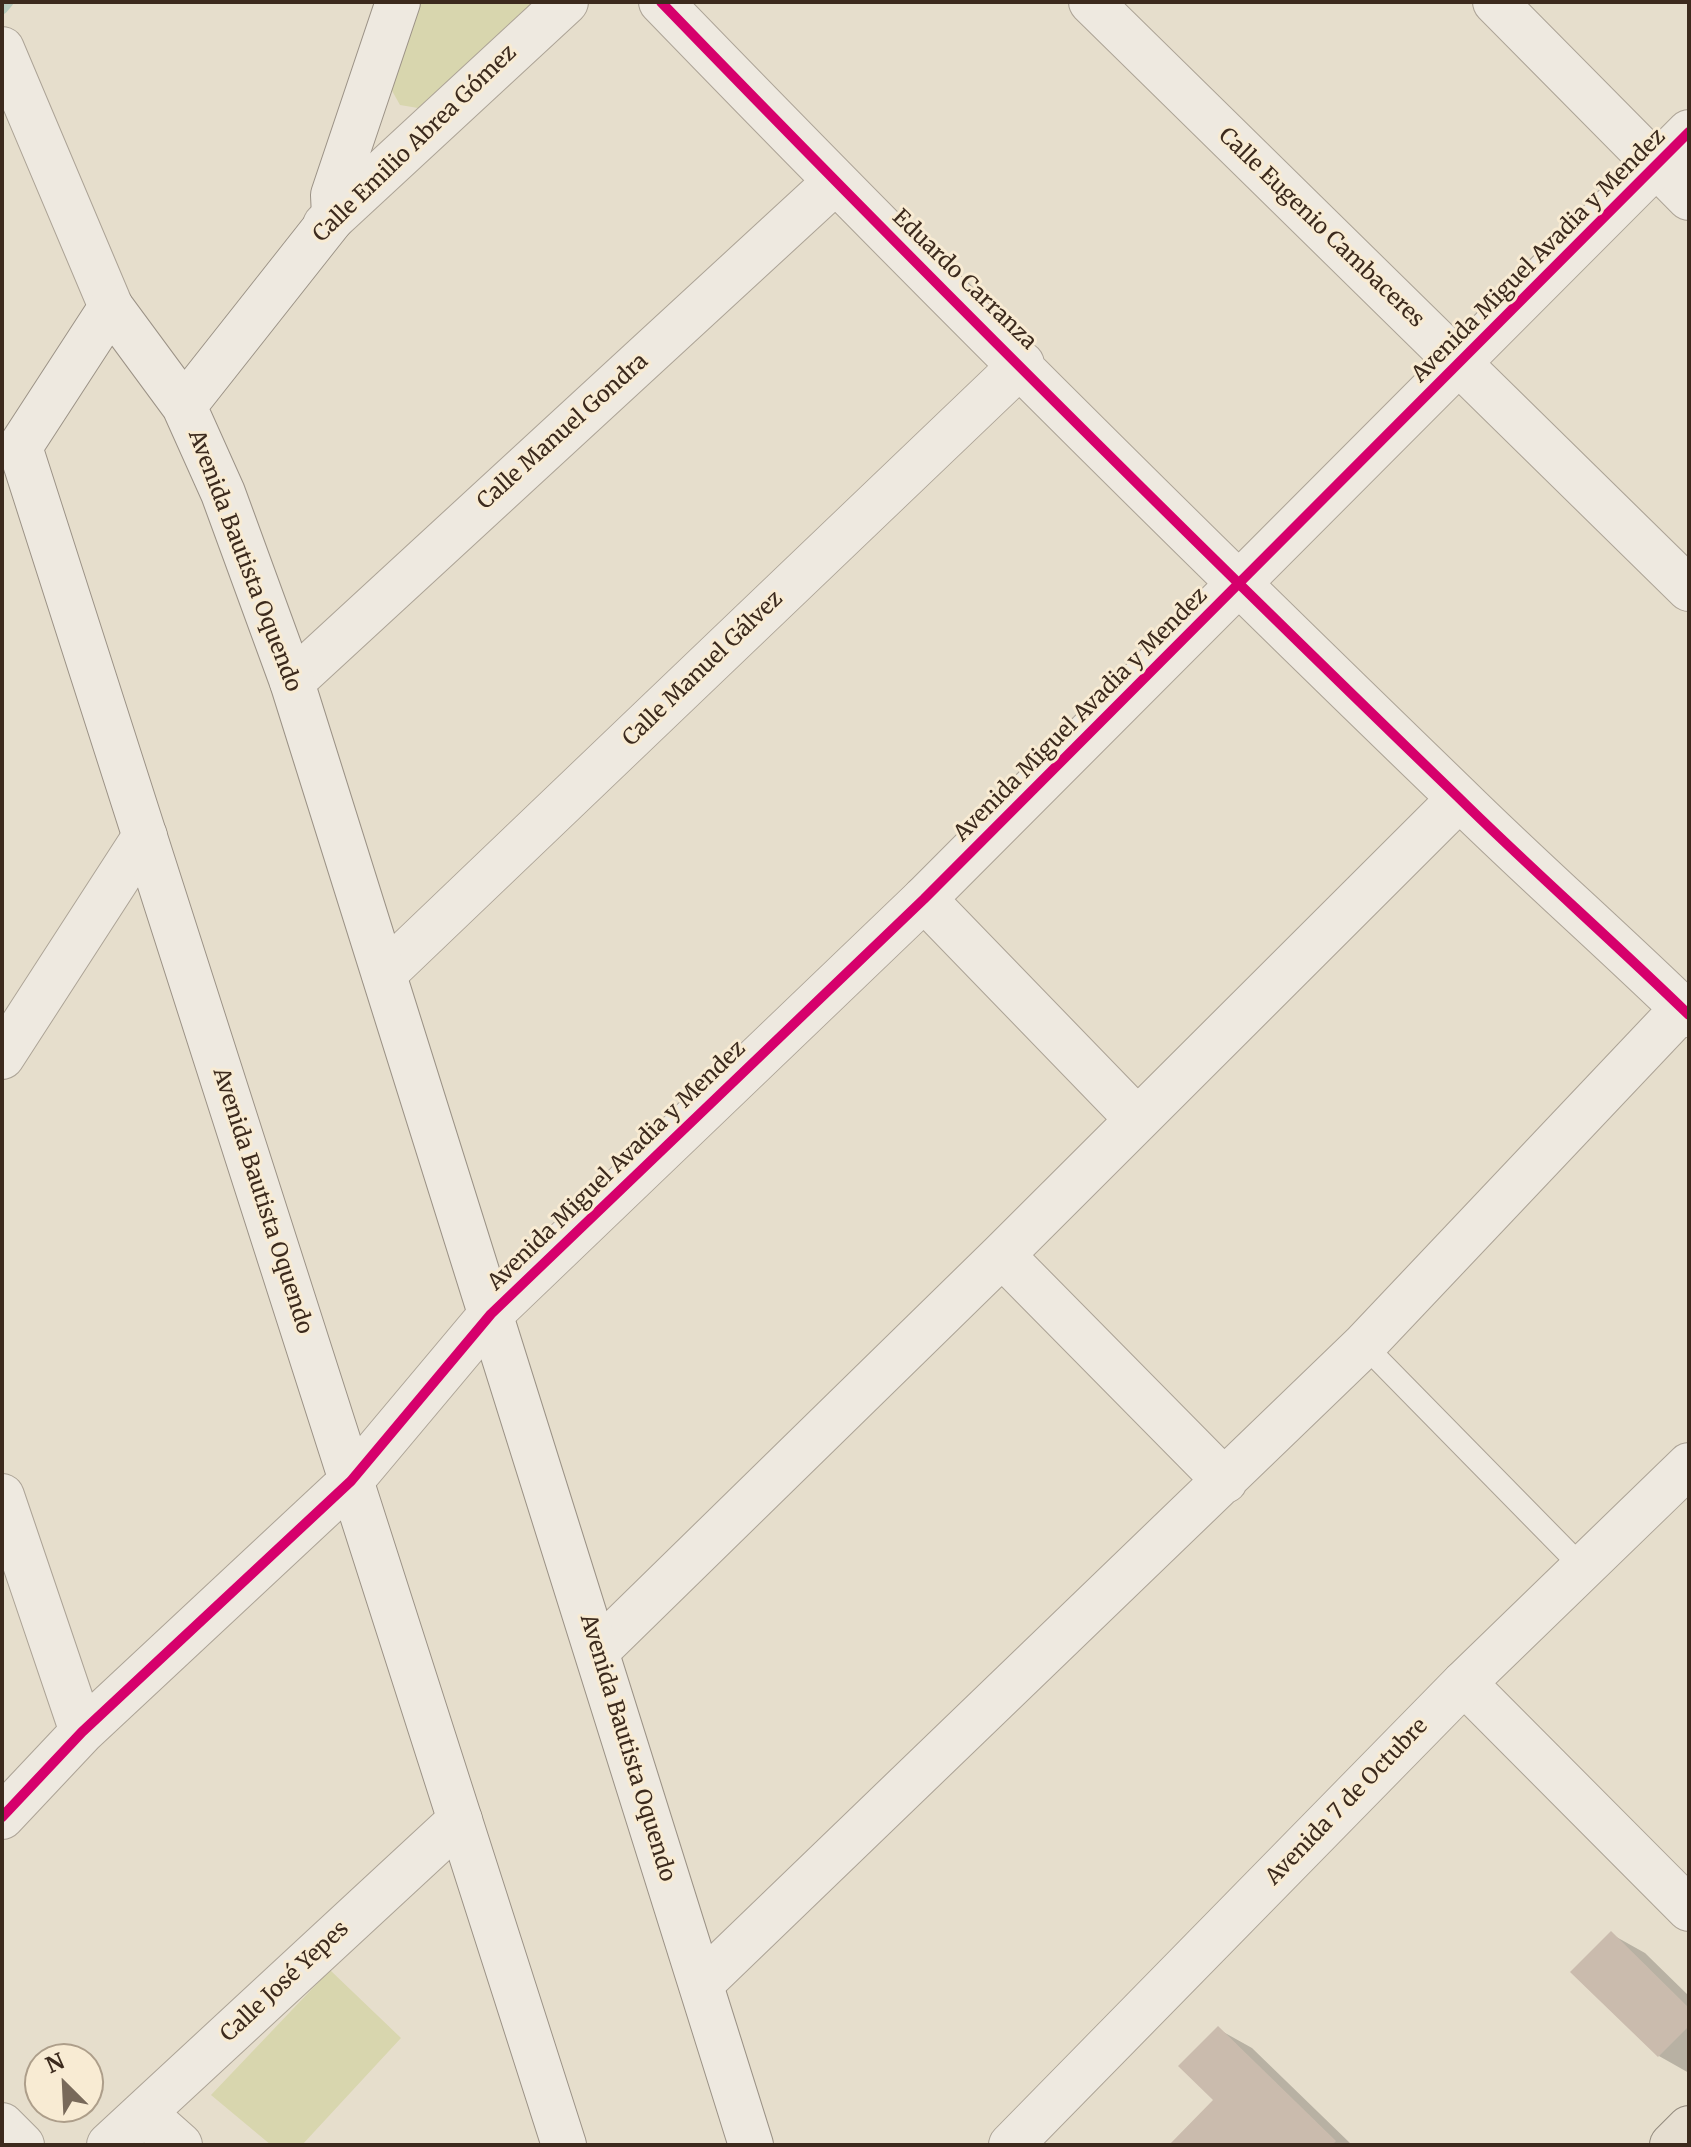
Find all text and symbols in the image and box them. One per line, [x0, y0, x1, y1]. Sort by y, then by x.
street label: Calle Emilio Abrea Gómez [308, 40, 522, 248]
street label: Calle Eugenio Cambaceres [1213, 123, 1429, 333]
street label: Avenida Miguel Avadia y Mendez [1407, 124, 1671, 388]
street label: Eduardo Carranza [886, 204, 1042, 356]
street label: Calle Manuel Gondra [472, 349, 654, 515]
street label: Avenida Bautista Oquendo [182, 426, 306, 696]
street label: Avenida Miguel Avadia y Mendez [949, 583, 1213, 847]
street label: Calle Manuel Gálvez [618, 586, 788, 752]
street label: Avenida Miguel Avadia y Mendez [483, 1036, 751, 1296]
street label: Avenida Bautista Oquendo [206, 1065, 318, 1337]
street label: Avenida Bautista Oquendo [574, 1611, 680, 1885]
street label: Avenida 7 de Octubre [1261, 1713, 1433, 1891]
street label: Calle José Yepes [216, 1916, 354, 2048]
north arrow [24, 2043, 104, 2123]
text: N [41, 2047, 69, 2079]

